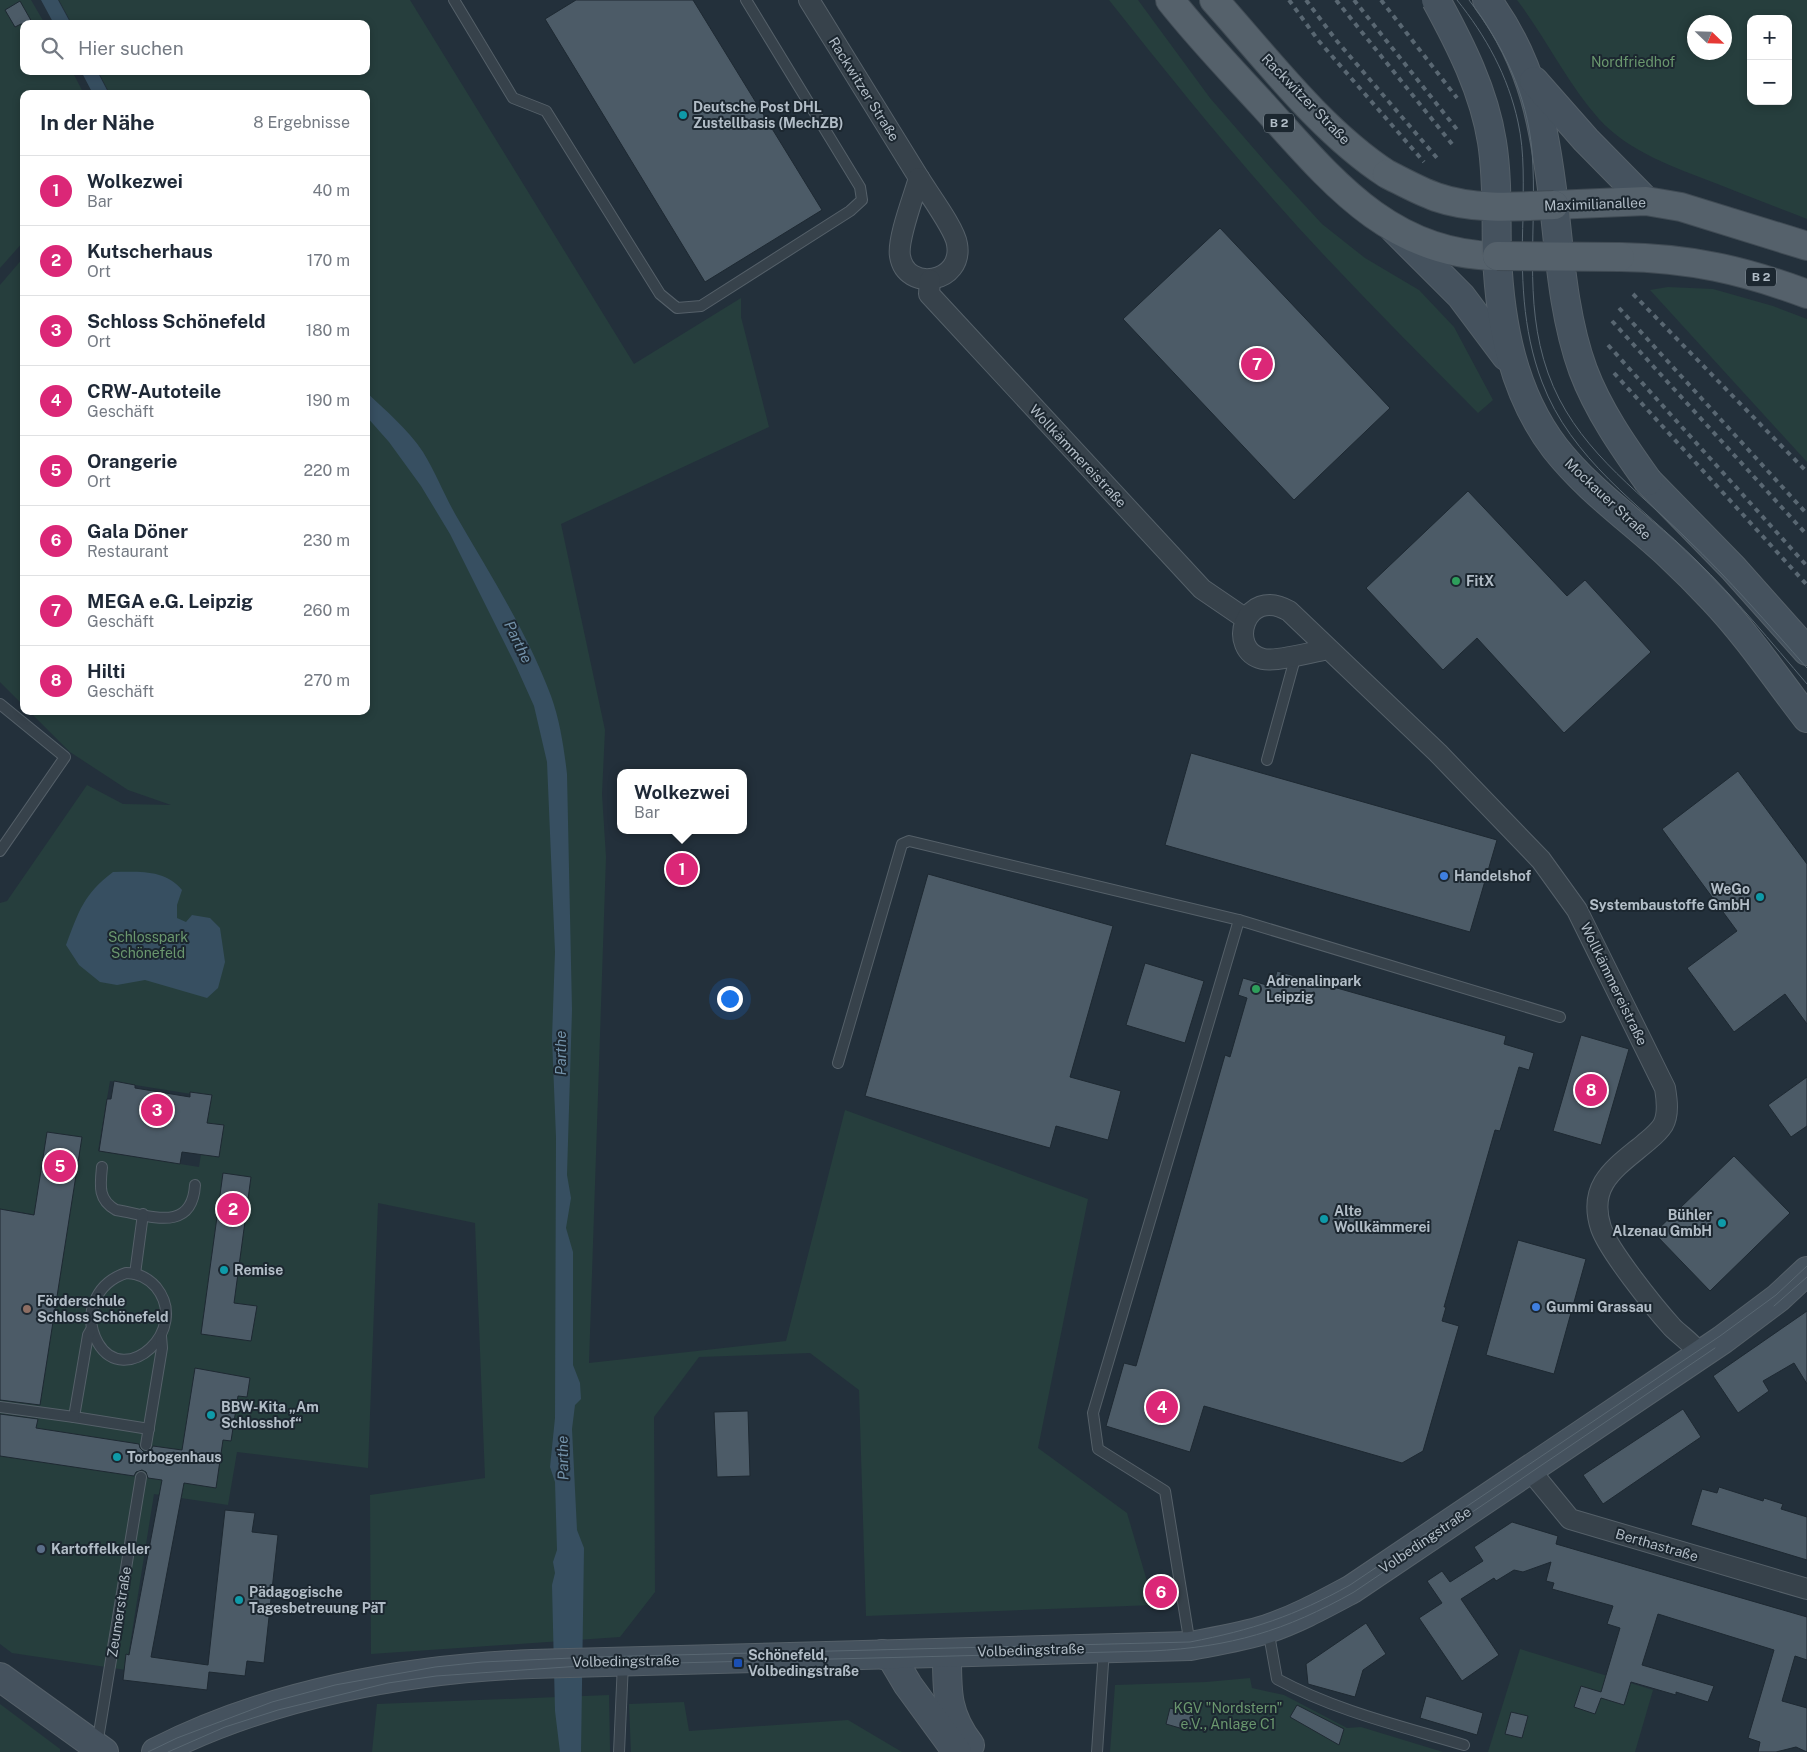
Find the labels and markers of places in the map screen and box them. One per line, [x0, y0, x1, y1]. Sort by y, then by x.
place label: Deutsche Post DHL Zustellbasis (MechZB) [693, 99, 843, 131]
marker: Deutsche Post DHL Zustellbasis (MechZB) [677, 109, 689, 121]
pin: 7 [1241, 345, 1273, 383]
place label: FitX [1466, 573, 1494, 589]
marker: FitX [1450, 575, 1462, 587]
pin: 1 [666, 850, 698, 888]
place label: Handelshof [1454, 868, 1532, 884]
marker: Handelshof [1438, 870, 1450, 882]
place label: WeGo Systembaustoffe GmbH [1589, 881, 1750, 913]
marker: WeGo Systembaustoffe GmbH [1754, 891, 1766, 903]
place label: Adrenalinpark Leipzig [1266, 973, 1361, 1005]
marker: Adrenalinpark Leipzig [1250, 983, 1262, 995]
pin: 8 [1575, 1071, 1607, 1109]
pin: 3 [141, 1091, 173, 1129]
pin: 5 [44, 1147, 76, 1185]
pin: 2 [217, 1190, 249, 1228]
place label: Alte Wollkämmerei [1334, 1203, 1430, 1235]
place label: Bühler Alzenau GmbH [1612, 1207, 1712, 1239]
marker: Alte Wollkämmerei [1318, 1213, 1330, 1225]
marker: Bühler Alzenau GmbH [1716, 1217, 1728, 1229]
place label: Remise [234, 1262, 283, 1278]
marker: Remise [218, 1264, 230, 1276]
place label: Förderschule Schloss Schönefeld [37, 1293, 169, 1325]
place label: Gummi Grassau [1546, 1299, 1652, 1315]
marker: Gummi Grassau [1530, 1301, 1542, 1313]
marker: Förderschule Schloss Schönefeld [21, 1303, 33, 1315]
pin: 4 [1146, 1388, 1178, 1426]
place label: BBW-Kita „Am Schlosshof“ [221, 1399, 319, 1431]
marker: BBW-Kita „Am Schlosshof“ [205, 1409, 217, 1421]
place label: Torbogenhaus [127, 1449, 222, 1465]
marker: Torbogenhaus [111, 1451, 123, 1463]
place label: Kartoffelkeller [51, 1541, 150, 1557]
marker: Kartoffelkeller [35, 1543, 47, 1555]
pin: 6 [1145, 1573, 1177, 1611]
place label: Pädagogische Tagesbetreuung PäT [249, 1584, 386, 1616]
marker: Pädagogische Tagesbetreuung PäT [233, 1594, 245, 1606]
place label: Schönefeld, Volbedingstraße [748, 1647, 859, 1679]
marker: Schönefeld, Volbedingstraße [732, 1657, 744, 1669]

